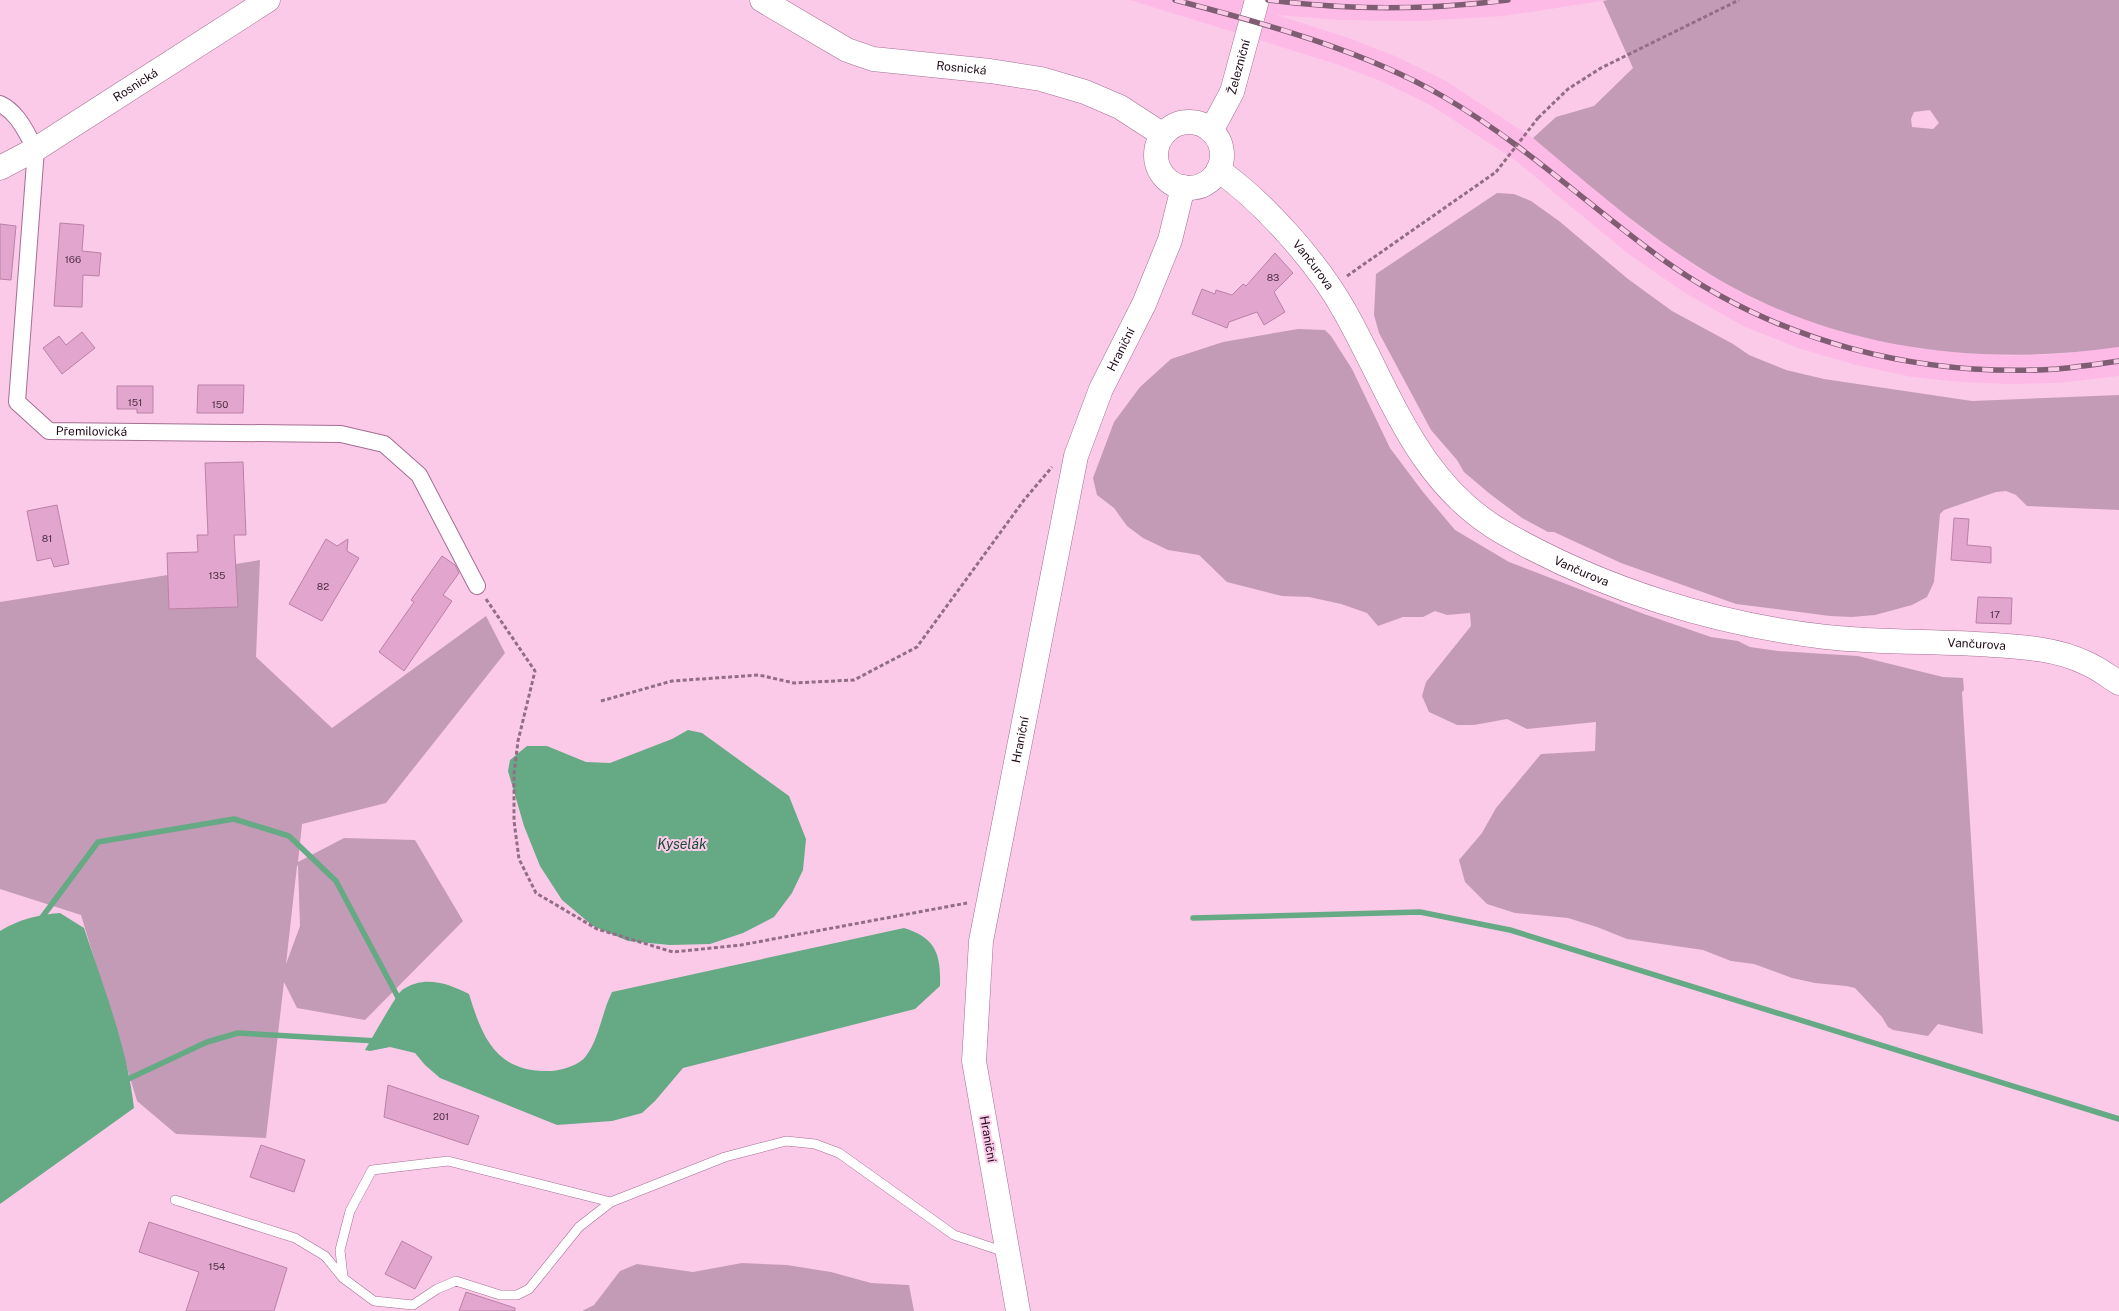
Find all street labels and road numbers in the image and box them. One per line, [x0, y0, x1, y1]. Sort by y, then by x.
street label: Železniční [1225, 37, 1253, 96]
street label: Rosnická [936, 59, 987, 78]
street label: Rosnická [111, 66, 160, 105]
street label: Vančurova [1290, 237, 1337, 293]
street label: Hraniční [1104, 325, 1138, 373]
street label: Přemilovická [56, 424, 127, 439]
street label: Vančurova [1552, 553, 1611, 589]
street label: Vančurova [1947, 636, 2006, 653]
street label: Hraniční [1009, 715, 1032, 764]
street label: Hraniční [977, 1115, 999, 1164]

